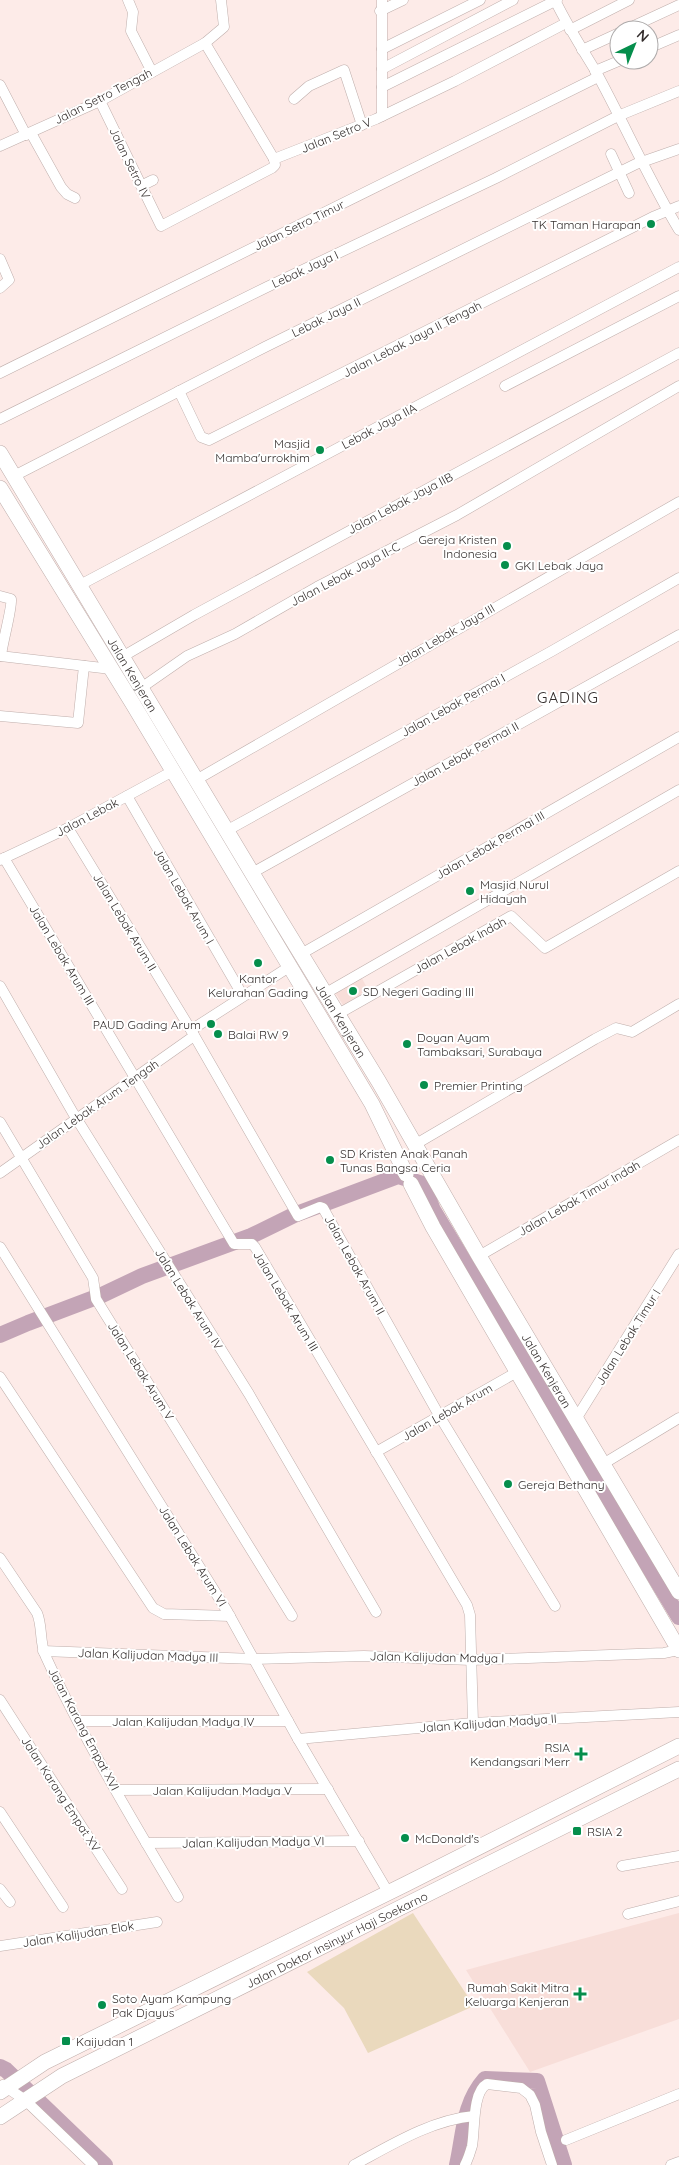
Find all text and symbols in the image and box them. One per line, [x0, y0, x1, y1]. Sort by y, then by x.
north arrow [609, 20, 659, 70]
text: N [633, 25, 653, 46]
street label: Jalan Setro Tengah [52, 65, 154, 127]
street label: Jalan Setro V [298, 114, 374, 156]
street label: Jalan Setro IV [106, 125, 154, 201]
street label: Jalan Setro Timur [251, 196, 347, 253]
place label: TK Taman Harapan [531, 217, 641, 232]
marker: TK Taman Harapan [645, 218, 657, 230]
street label: Lebak Jaya I [269, 247, 341, 291]
street label: Lebak Jaya II [289, 294, 363, 340]
street label: Jalan Lebak Jaya II Tengah [340, 297, 484, 381]
street label: Lebak Jaya IIA [339, 400, 419, 452]
place label: Masjid Mamba'urrokhim [215, 436, 310, 465]
marker: Masjid Mamba'urrokhim [314, 444, 326, 456]
street label: Jalan Lebak Jaya IIB [345, 469, 455, 537]
place label: Gereja Kristen Indonesia [418, 532, 497, 561]
street label: Jalan Lebak Jaya II-C [288, 539, 402, 609]
marker: Gereja Kristen Indonesia [501, 540, 513, 552]
place label: GKI Lebak Jaya [515, 558, 603, 573]
marker: GKI Lebak Jaya [499, 559, 511, 571]
street label: Jalan Lebak Jaya III [393, 600, 497, 670]
street label: Jalan Kenjeran [105, 634, 161, 714]
street label: Jalan Lebak Permai I [398, 670, 508, 740]
district label: GADING [537, 688, 599, 707]
street label: Jalan Lebak Permai II [409, 718, 521, 790]
street label: Jalan Lebak [53, 794, 121, 840]
street label: Jalan Lebak Permai III [433, 808, 547, 882]
street label: Jalan Lebak Arum I [150, 845, 218, 947]
street label: Jalan Lebak Arum II [90, 870, 160, 974]
place label: Masjid Nurul Hidayah [480, 877, 549, 906]
marker: Masjid Nurul Hidayah [464, 885, 476, 897]
street label: Jalan Lebak Arum III [26, 902, 98, 1008]
street label: Jalan Lebak Indah [411, 913, 509, 977]
marker: Kantor Kelurahan Gading [252, 957, 264, 969]
place label: Kantor Kelurahan Gading [208, 971, 308, 1000]
street label: Jalan Kenjeran [313, 980, 370, 1060]
place label: SD Negeri Gading III [363, 984, 474, 999]
marker: SD Negeri Gading III [347, 985, 359, 997]
place label: PAUD Gading Arum [93, 1017, 201, 1032]
marker: PAUD Gading Arum [205, 1018, 217, 1030]
place label: Balai RW 9 [228, 1027, 289, 1042]
marker: Balai RW 9 [212, 1028, 224, 1040]
place label: Doyan Ayam Tambaksari, Surabaya [417, 1030, 542, 1059]
marker: Doyan Ayam Tambaksari, Surabaya [401, 1038, 413, 1050]
street label: Jalan Lebak Arum Tengah [33, 1056, 161, 1152]
place label: Premier Printing [434, 1078, 523, 1093]
marker: Premier Printing [418, 1079, 430, 1091]
place label: SD Kristen Anak Panah Tunas Bangsa Ceria [340, 1146, 468, 1175]
marker: SD Kristen Anak Panah Tunas Bangsa Ceria [324, 1154, 336, 1166]
street label: Jalan Lebak Timur Indah [515, 1157, 643, 1239]
street label: Jalan Lebak Arum II [321, 1213, 389, 1317]
street label: Jalan Lebak Arum IV [152, 1246, 226, 1352]
street label: Jalan Lebak Arum III [250, 1248, 322, 1354]
street label: Jalan Lebak Timur I [592, 1286, 664, 1388]
street label: Jalan Lebak Arum V [105, 1319, 177, 1423]
street label: Jalan Kenjeran [519, 1330, 575, 1410]
street label: Jalan Lebak Arum [399, 1380, 495, 1444]
place label: Gereja Bethany [518, 1477, 604, 1492]
marker: Gereja Bethany [502, 1478, 514, 1490]
street label: Jalan Lebak Arum VI [156, 1503, 230, 1609]
street label: Jalan Kalijudan Madya III [77, 1645, 219, 1665]
street label: Jalan Kalijudan Madya I [370, 1648, 504, 1666]
street label: Jalan Karang Empat XVI [45, 1665, 123, 1793]
street label: Jalan Kalijudan Madya II [419, 1711, 557, 1735]
street label: Jalan Kalijudan Madya IV [112, 1714, 254, 1729]
street label: Jalan Karang Empat XV [18, 1734, 104, 1854]
place label: RSIA Kendangsari Merr [470, 1740, 570, 1769]
marker: RSIA Kendangsari Merr [574, 1747, 588, 1761]
street label: Jalan Kalijudan Madya V [152, 1783, 292, 1798]
place label: RSIA 2 [587, 1824, 623, 1839]
marker: RSIA 2 [571, 1825, 583, 1837]
place label: McDonald's [415, 1831, 480, 1846]
marker: McDonald's [399, 1832, 411, 1844]
street label: Jalan Kalijudan Madya VI [182, 1833, 324, 1851]
street label: Jalan Doktor Insinyur Haji Soekarno [243, 1888, 430, 1991]
street label: Jalan Kalijudan Elok [21, 1918, 135, 1950]
place label: Rumah Sakit Mitra Keluarga Kenjeran [465, 1980, 569, 2009]
marker: Rumah Sakit Mitra Keluarga Kenjeran [573, 1987, 587, 2001]
place label: Soto Ayam Kampung Pak Djayus [112, 1991, 231, 2020]
marker: Soto Ayam Kampung Pak Djayus [96, 1999, 108, 2011]
place label: Kaijudan 1 [76, 2034, 133, 2049]
marker: Kaijudan 1 [60, 2035, 72, 2047]

